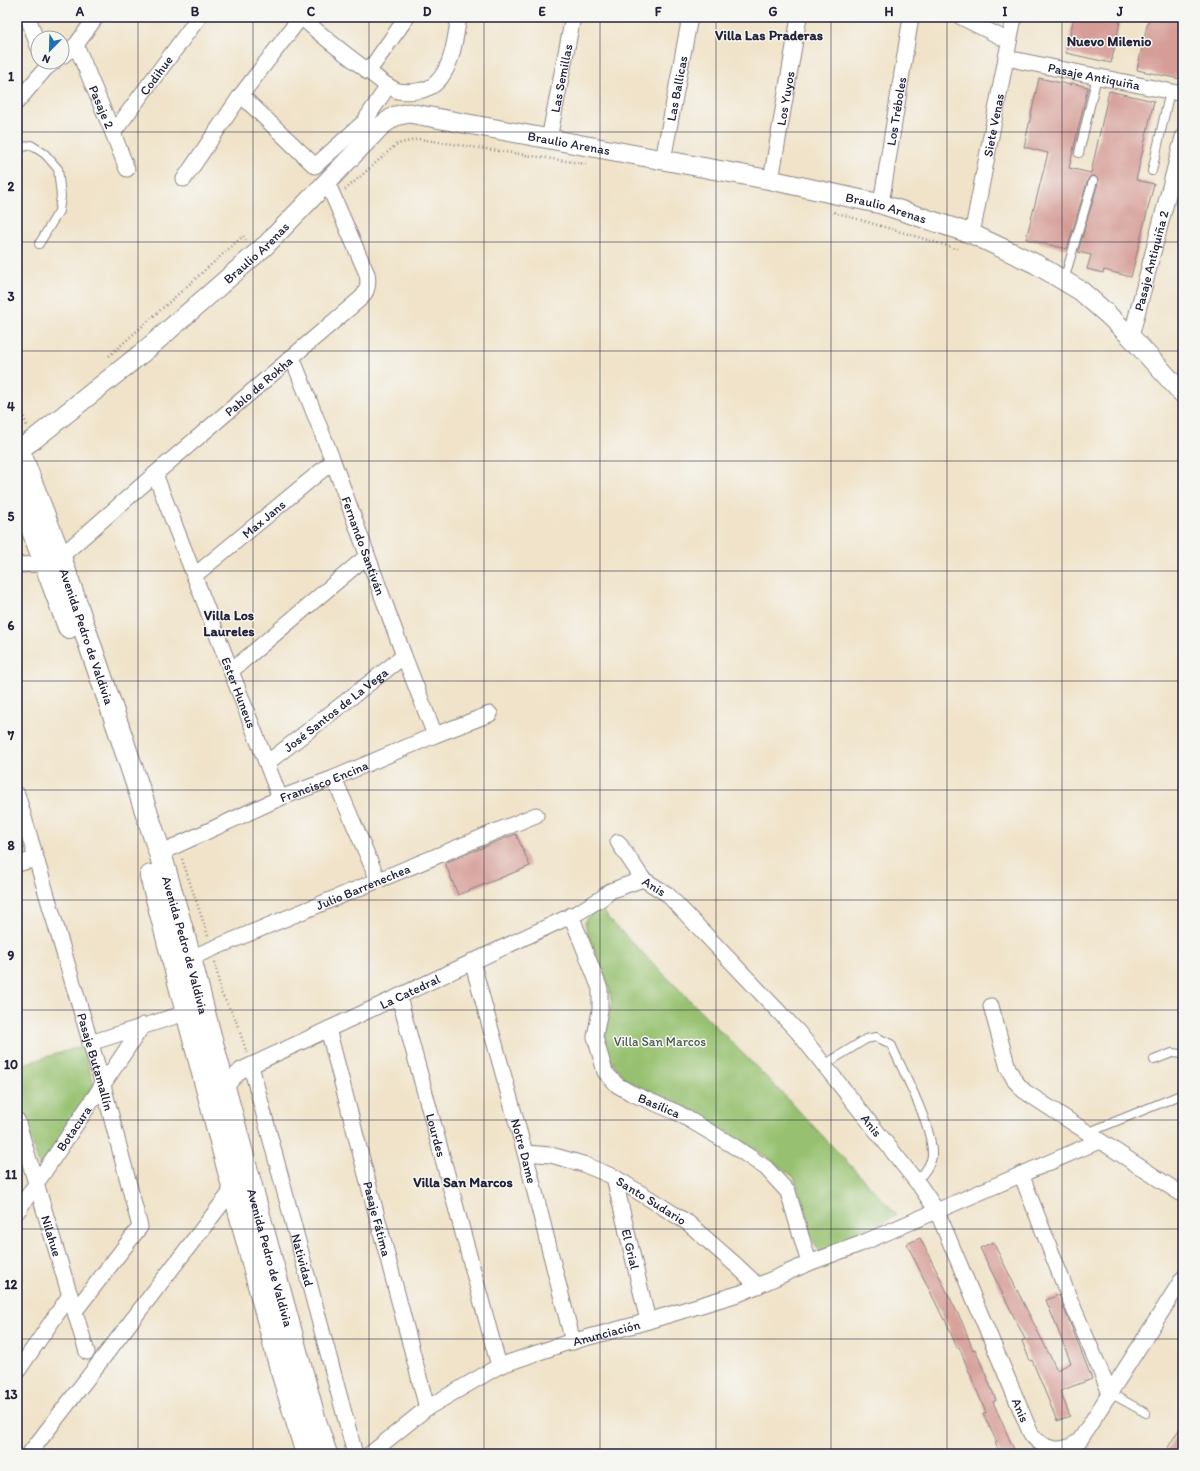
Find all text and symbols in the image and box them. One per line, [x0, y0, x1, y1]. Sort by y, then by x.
text: A [75, 4, 85, 19]
text: B [191, 4, 200, 19]
text: C [307, 4, 316, 19]
text: D [423, 4, 432, 19]
text: E [538, 4, 546, 19]
text: F [655, 4, 662, 19]
text: G [769, 4, 778, 19]
text: H [885, 4, 894, 19]
text: I [1003, 4, 1008, 19]
text: J [1116, 4, 1124, 19]
district label: Villa Las Praderas [715, 27, 823, 44]
north arrow [30, 30, 70, 70]
district label: Nuevo Milenio [1067, 33, 1151, 50]
street label: Las Semillas [547, 43, 575, 114]
text: N [40, 51, 52, 66]
street label: Codihue [136, 52, 175, 98]
street label: Las Ballicas [663, 54, 690, 122]
street label: Pasaje Antiquiña [1047, 59, 1142, 93]
text: 1 [8, 69, 14, 84]
street label: Los Yuyos [773, 70, 797, 127]
street label: Los Tréboles [883, 75, 909, 147]
street label: Pasaje 2 [86, 83, 118, 131]
street label: Siete Venas [980, 92, 1007, 158]
street label: Braulio Arenas [526, 128, 612, 158]
text: 2 [8, 179, 15, 194]
street label: Braulio Arenas [844, 189, 929, 226]
street label: Pasaje Antiquiña 2 [1131, 208, 1171, 312]
street label: Braulio Arenas [220, 218, 292, 286]
text: 3 [7, 289, 15, 304]
street label: Pablo de Rokha [221, 352, 296, 419]
text: 4 [7, 399, 15, 414]
street label: Fernando Santiván [339, 494, 389, 597]
street label: Max Jans [239, 496, 288, 541]
text: 5 [8, 509, 15, 524]
street label: Avenida Pedro de Valdivia [57, 567, 117, 707]
district label: Villa Los Laureles [203, 607, 255, 640]
text: 6 [8, 618, 15, 633]
street label: Ester Huneus [219, 655, 260, 730]
street label: José Santos de La Vega [280, 664, 391, 755]
text: 7 [7, 728, 15, 743]
street label: Francisco Encina [278, 757, 371, 805]
text: 8 [7, 838, 15, 853]
street label: Julio Barrenechea [314, 860, 413, 913]
street label: Anis [640, 873, 669, 899]
street label: Avenida Pedro de Valdivia [159, 874, 212, 1016]
text: 9 [8, 948, 15, 963]
street label: La Catedral [377, 970, 443, 1012]
street label: Pasaje Butamallín [75, 1011, 117, 1113]
park label: Villa San Marcos [614, 1034, 706, 1049]
text: 10 [4, 1057, 18, 1072]
street label: Basílica [636, 1090, 683, 1121]
street label: Botacura [53, 1103, 94, 1154]
street label: Anis [858, 1111, 885, 1140]
street label: Lourdes [423, 1112, 450, 1159]
street label: Notre Dame [508, 1117, 540, 1185]
text: 11 [5, 1167, 17, 1182]
street label: Santo Sudario [614, 1173, 689, 1228]
district label: Villa San Marcos [413, 1174, 513, 1191]
street label: Pasaje Fátima [361, 1179, 395, 1258]
street label: Avenida Pedro de Valdivia [245, 1187, 297, 1329]
street label: Nilahue [39, 1213, 65, 1258]
street label: El Grial [619, 1227, 643, 1271]
street label: Natividad [289, 1232, 317, 1288]
text: 12 [5, 1277, 18, 1292]
street label: Anunciación [571, 1316, 642, 1349]
text: 13 [4, 1387, 18, 1402]
street label: Anis [1009, 1396, 1033, 1425]

